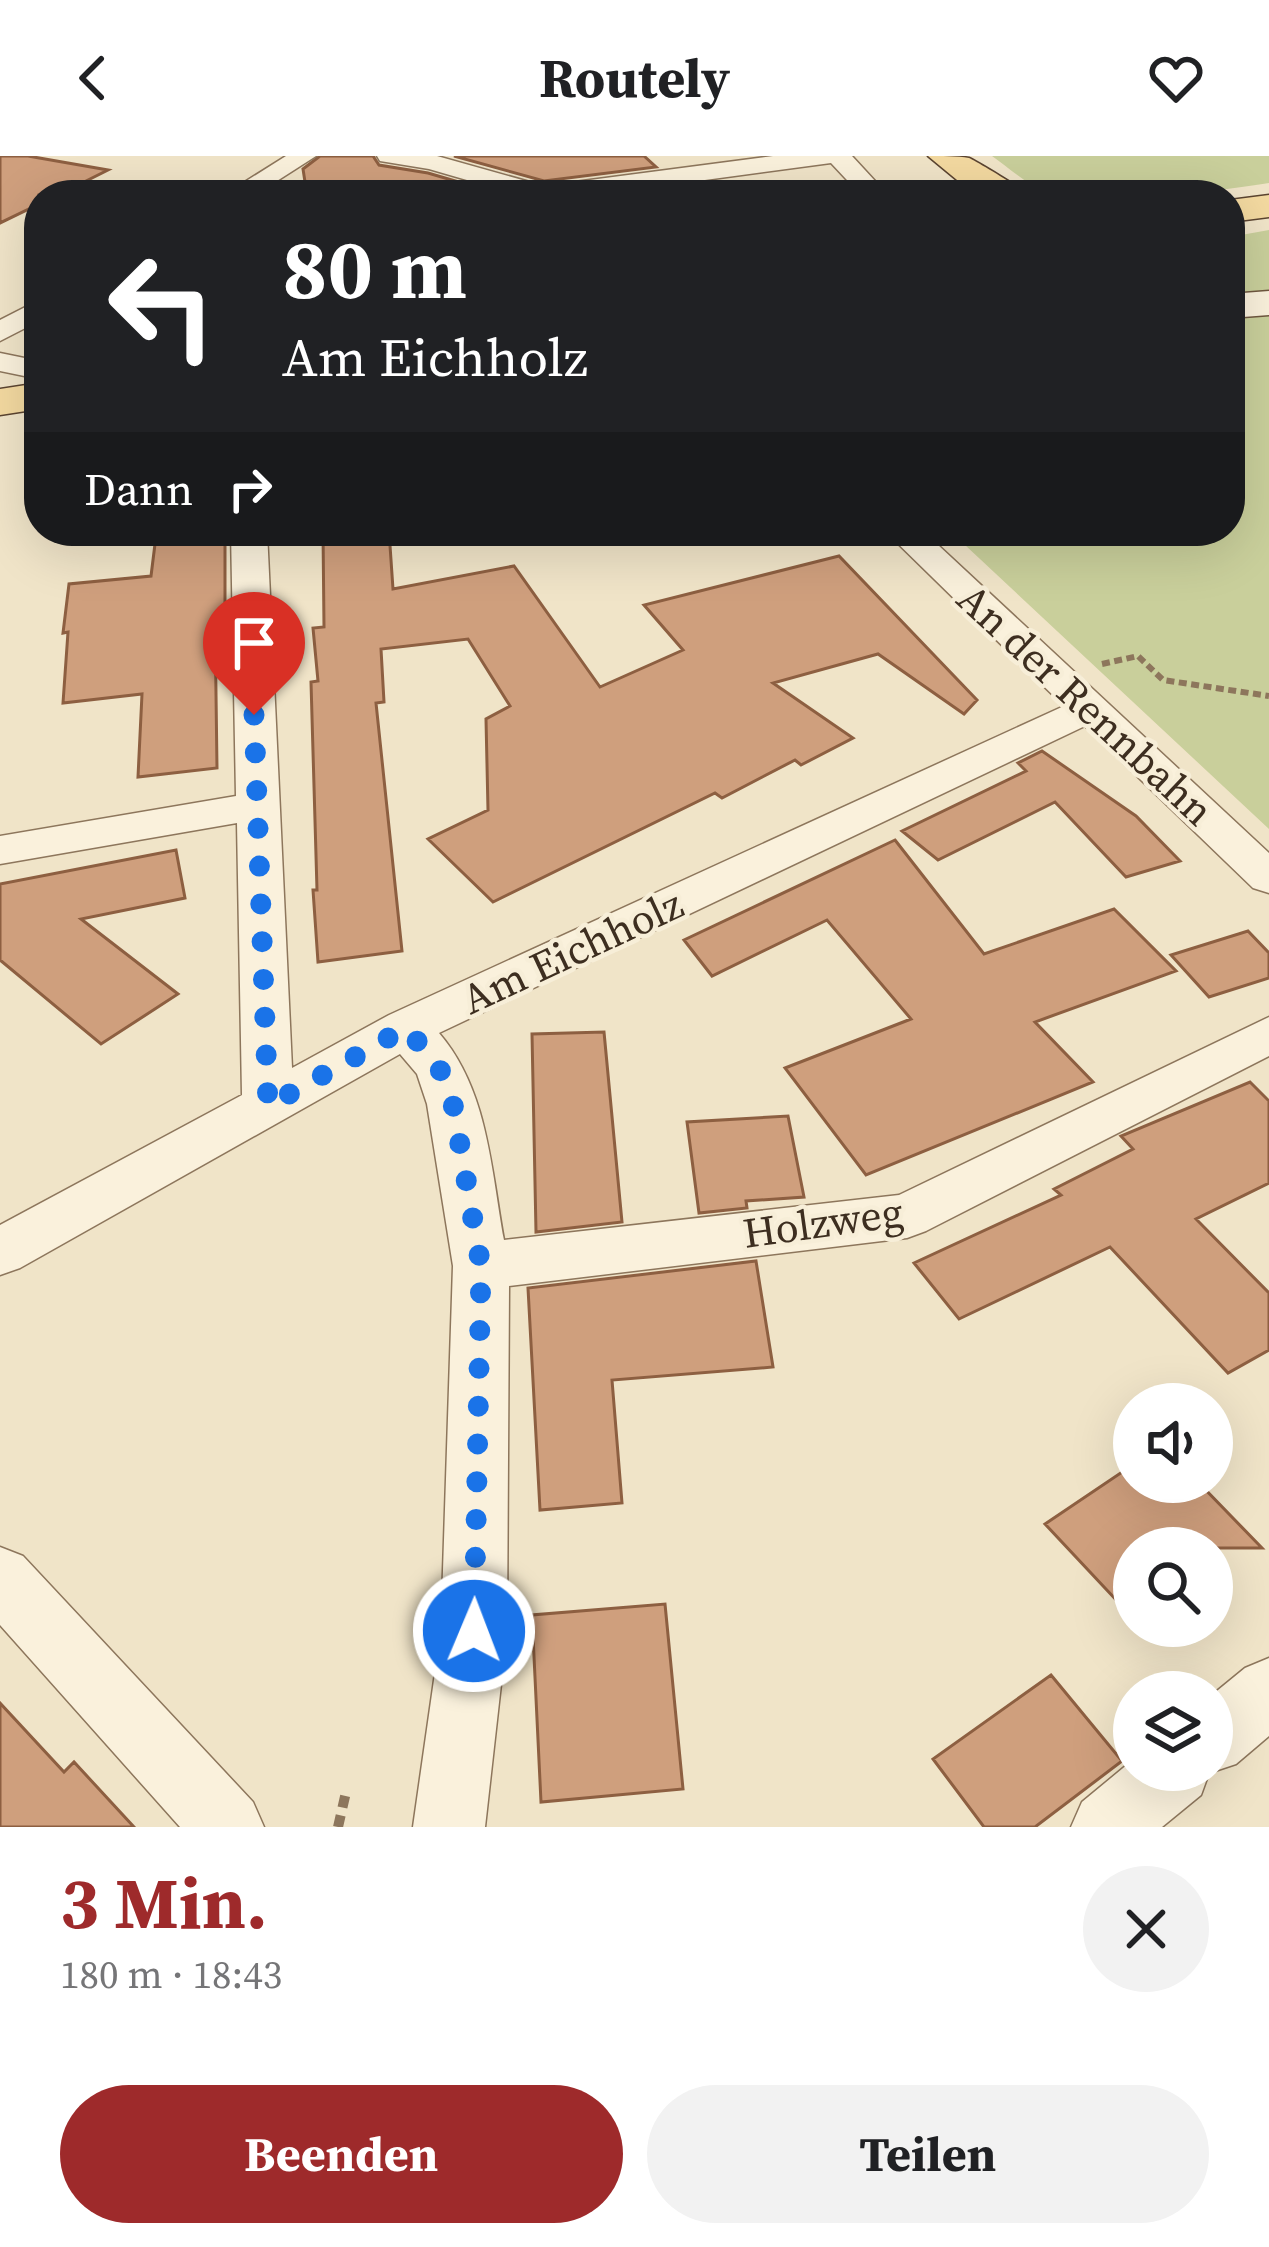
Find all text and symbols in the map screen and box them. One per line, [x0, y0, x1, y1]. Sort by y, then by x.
text: Routely [539, 41, 730, 115]
icon: back [60, 45, 126, 111]
icon: heart [1143, 45, 1209, 111]
text: 80 m [282, 211, 467, 326]
icon: left [84, 228, 240, 384]
text: Am Eichholz [282, 320, 588, 394]
icon: right [217, 456, 283, 522]
text: Dann [84, 458, 193, 520]
street label: An der Rennbahn [945, 570, 1227, 838]
pin [203, 592, 305, 715]
icon: arrive [221, 610, 287, 676]
street label: Am Eichholz [452, 874, 692, 1028]
street label: Holzweg [739, 1182, 907, 1262]
map controls [1113, 1383, 1233, 1791]
button: sound [1113, 1383, 1233, 1503]
button: search [1113, 1527, 1233, 1647]
position arrow [411, 1568, 537, 1694]
button: layers [1113, 1671, 1233, 1791]
text: 3 Min. [60, 1853, 268, 1952]
button: close [1083, 1866, 1209, 1992]
text: 180 m · 18:43 [60, 1948, 282, 2001]
button: Beenden [60, 2085, 623, 2223]
button: Teilen [647, 2085, 1209, 2223]

